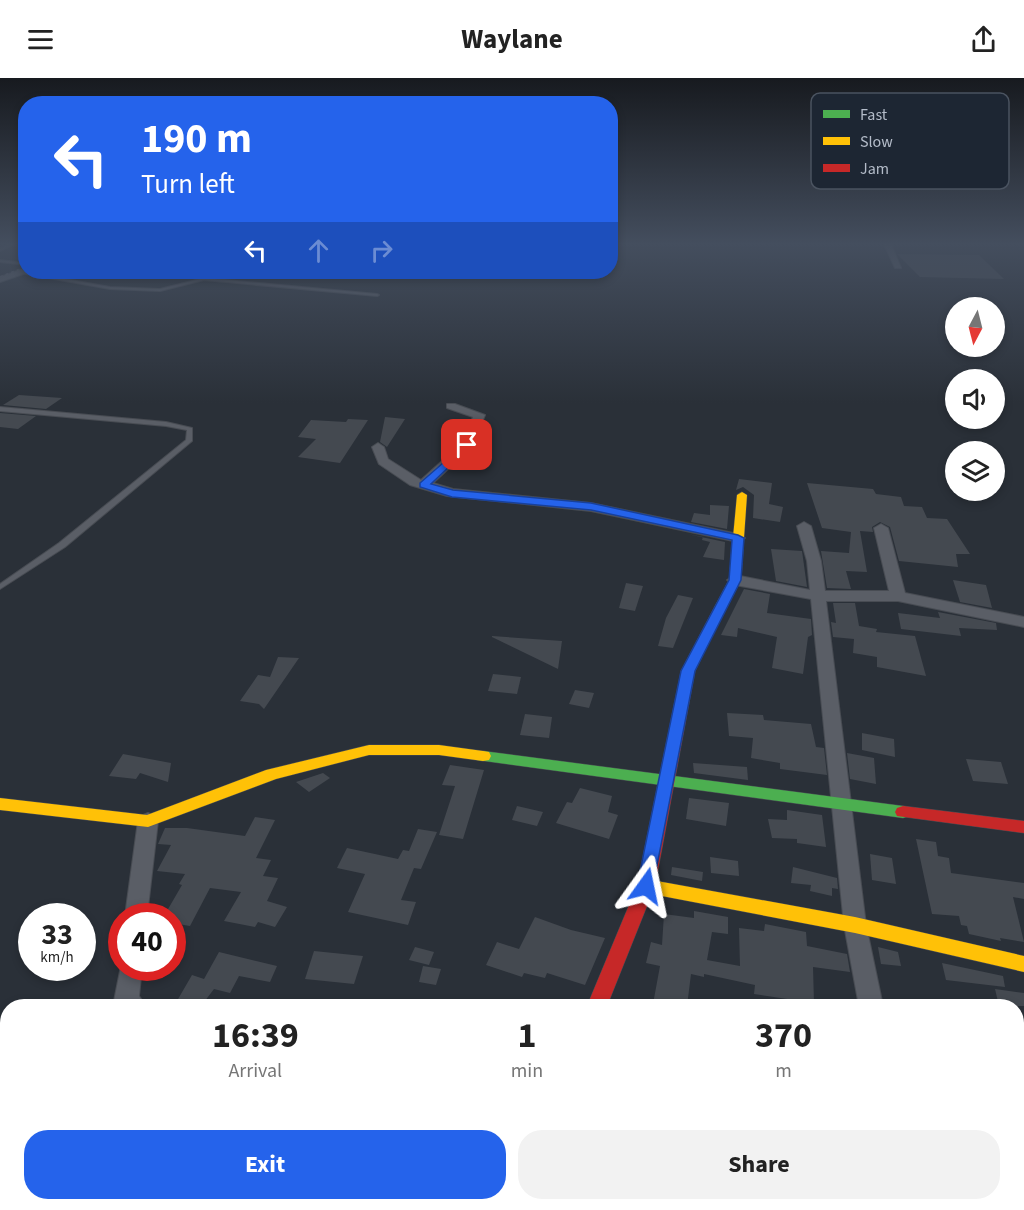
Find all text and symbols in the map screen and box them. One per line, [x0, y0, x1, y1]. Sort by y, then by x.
text: Waylane [461, 20, 563, 59]
icon: menu [24, 23, 57, 56]
icon: share [967, 23, 1000, 56]
legend [811, 93, 1009, 189]
text: Fast [860, 104, 888, 126]
text: 190 m [141, 109, 252, 169]
icon: left [42, 120, 120, 198]
text: Slow [860, 131, 893, 153]
text: Jam [860, 158, 889, 180]
text: Turn left [141, 165, 235, 204]
icon: left [239, 234, 272, 267]
icon: ahead [302, 234, 335, 267]
icon: right [365, 234, 398, 267]
north arrow [945, 297, 1005, 357]
map controls [945, 297, 1005, 501]
button: sound [945, 369, 1005, 429]
pin [441, 419, 492, 470]
icon: arrive [450, 428, 483, 461]
button: layers [945, 441, 1005, 501]
position arrow [614, 854, 678, 918]
speed limit sign: 40 [108, 903, 186, 981]
text: 33 [41, 913, 73, 956]
text: km/h [40, 947, 74, 968]
text: 16:39 [212, 1010, 299, 1061]
text: 1 [517, 1010, 536, 1061]
text: 370 [755, 1010, 812, 1061]
text: Arrival [228, 1057, 282, 1085]
text: min [511, 1057, 543, 1085]
text: m [775, 1057, 792, 1085]
button: Exit [24, 1130, 506, 1199]
button: Share [518, 1130, 1000, 1199]

